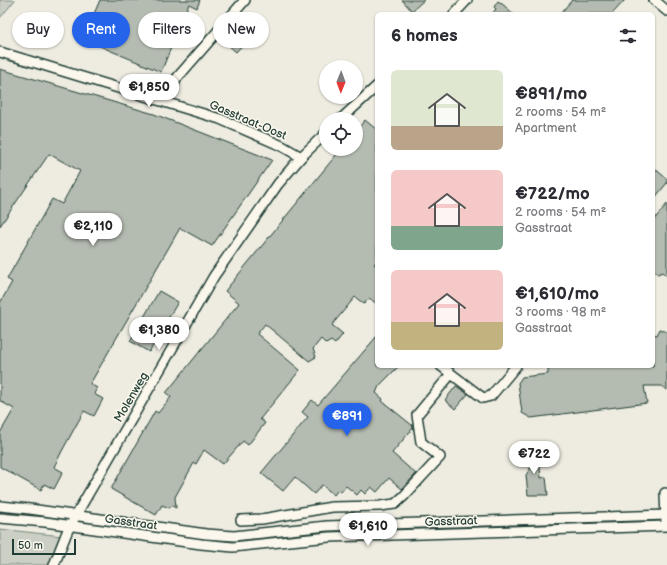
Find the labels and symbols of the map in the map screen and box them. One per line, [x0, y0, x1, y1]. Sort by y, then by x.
north arrow [319, 60, 363, 104]
pin: €1,850 [116, 74, 182, 108]
street label: Gasstraat-Oost [207, 97, 289, 144]
pin: €2,110 [60, 213, 126, 247]
pin: €1,380 [126, 317, 192, 351]
street label: Molenweg [111, 369, 152, 425]
pin: €891 [323, 403, 371, 437]
pin: €722 [510, 441, 558, 475]
street label: Gasstraat [104, 511, 158, 534]
pin: €1,610 [335, 513, 401, 547]
street label: Gasstraat [424, 513, 478, 530]
scale bar [12, 537, 76, 556]

